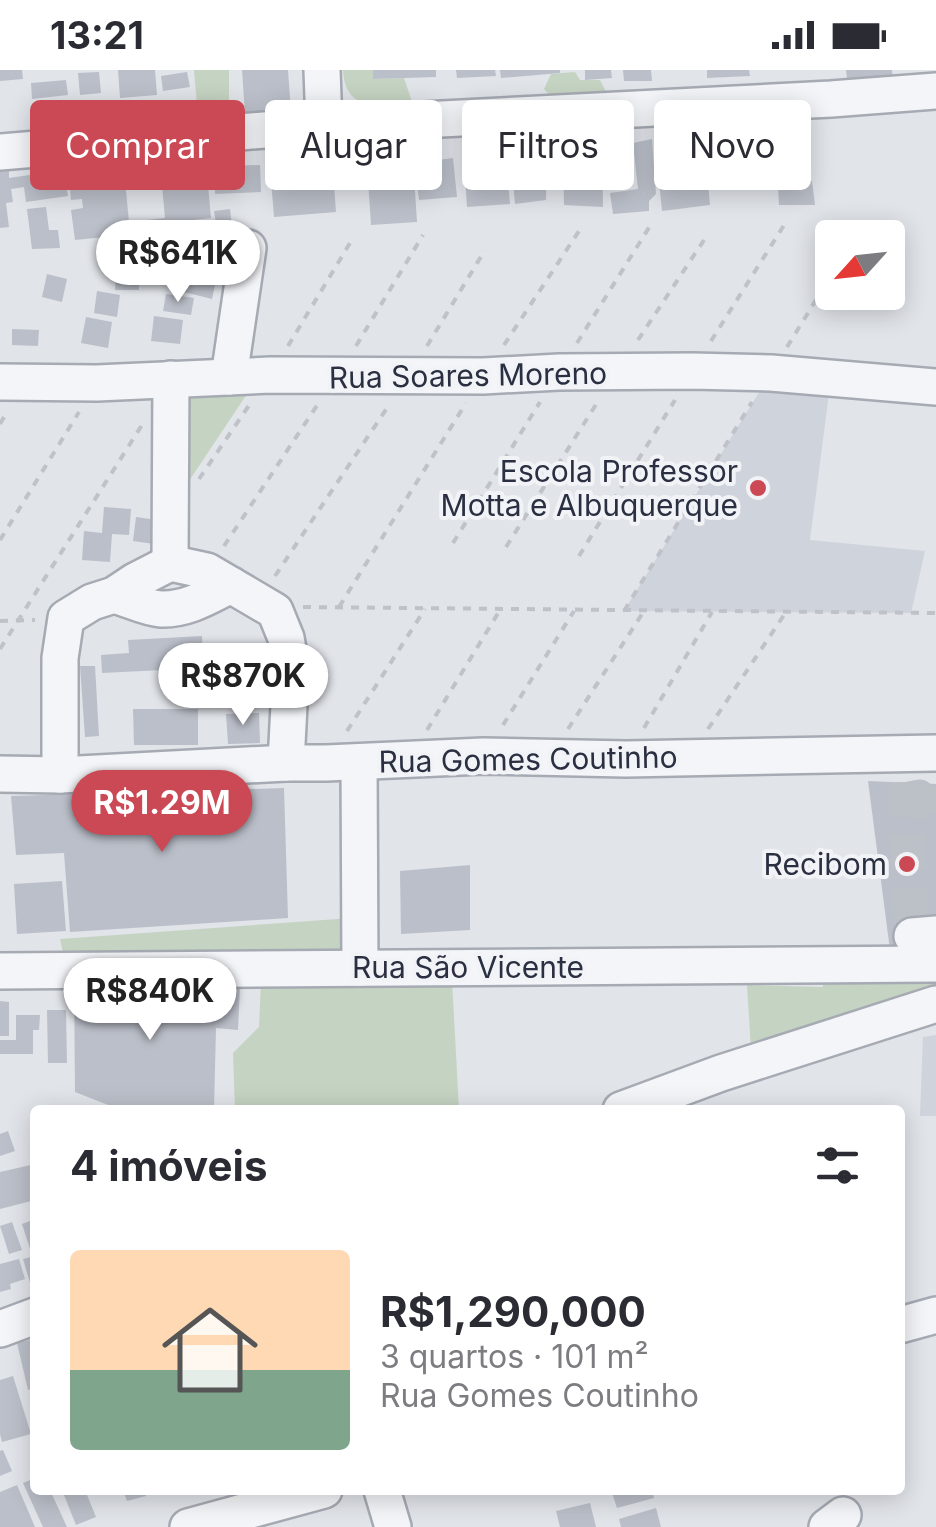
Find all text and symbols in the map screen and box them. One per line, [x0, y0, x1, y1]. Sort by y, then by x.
text: 13:21 [50, 12, 144, 58]
chip: Comprar [30, 100, 245, 190]
chip: Alugar [265, 100, 442, 190]
chip: Filtros [462, 100, 634, 190]
chip: Novo [654, 100, 811, 190]
pin: R$641K [97, 220, 259, 305]
north arrow [815, 220, 905, 310]
map controls [815, 220, 905, 310]
text: R$641K [118, 233, 238, 272]
street label: Rua Soares Moreno [329, 355, 607, 395]
place label: Escola Professor Motta e Albuquerque [441, 453, 738, 523]
marker: Escola Professor Motta e Albuquerque [747, 477, 769, 499]
pin: R$870K [162, 643, 324, 728]
text: R$870K [180, 656, 306, 695]
street label: Rua Gomes Coutinho [378, 738, 678, 780]
pin: R$1.29M [70, 770, 254, 855]
text: R$1.29M [93, 783, 231, 822]
place label: Recibom [764, 846, 887, 882]
marker: Recibom [896, 853, 918, 875]
street label: Rua São Vicente [352, 949, 584, 985]
pin: R$840K [69, 958, 231, 1043]
text: R$840K [85, 971, 215, 1010]
icon: filters [810, 1138, 865, 1193]
text: 4 imóveis [70, 1140, 267, 1191]
text: R$1,290,000 [380, 1286, 646, 1337]
icon: home [150, 1290, 270, 1410]
text: 3 quartos · 101 m² [380, 1337, 649, 1376]
text: Rua Gomes Coutinho [380, 1376, 699, 1415]

